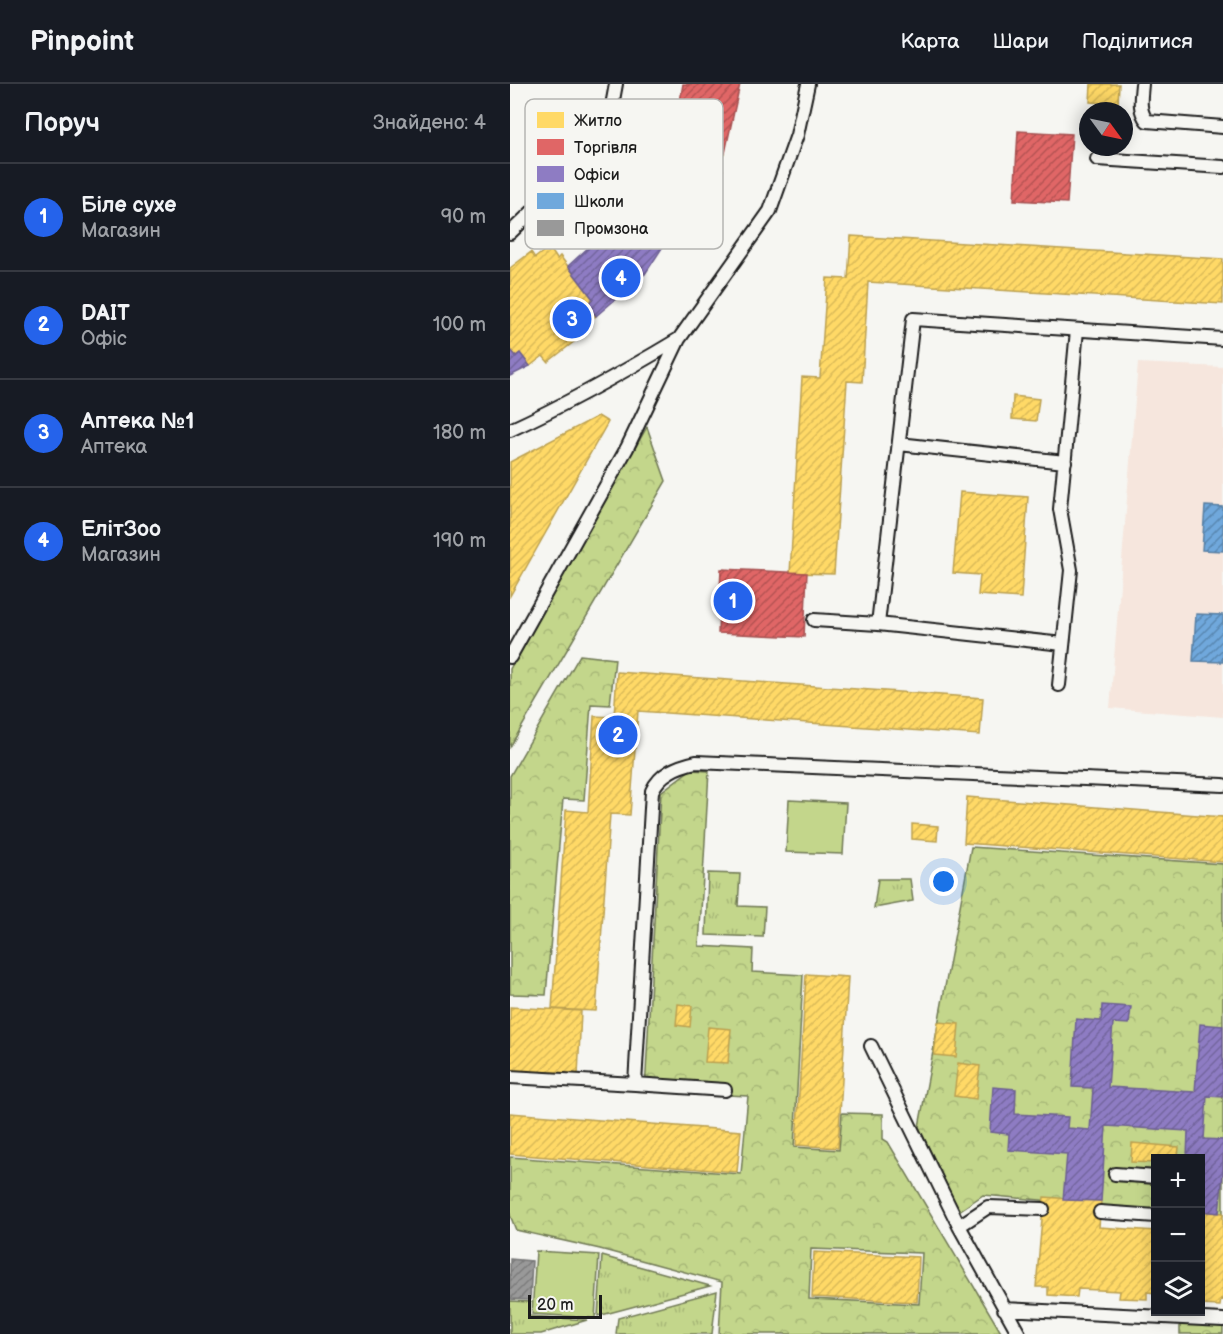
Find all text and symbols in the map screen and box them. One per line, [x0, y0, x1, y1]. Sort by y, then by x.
text: Pinpoint [30, 25, 134, 58]
text: Карта [900, 29, 960, 54]
text: Шари [993, 29, 1049, 54]
text: Поділитися [1082, 29, 1193, 54]
legend [525, 99, 723, 249]
north arrow [1079, 102, 1133, 156]
text: Поруч [24, 108, 100, 139]
text: Знайдено: 4 [373, 111, 486, 135]
text: Житло [574, 112, 622, 131]
text: Торгівля [574, 139, 637, 158]
text: Офіси [574, 166, 620, 185]
text: Біле сухе [81, 192, 177, 219]
text: Школи [574, 193, 624, 212]
text: 1 [39, 205, 48, 229]
text: 90 m [441, 205, 486, 229]
text: Магазин [81, 219, 161, 243]
text: Промзона [574, 220, 649, 239]
pin: 4 [602, 256, 640, 300]
pin: 3 [552, 296, 592, 342]
text: DAIT [81, 300, 130, 327]
text: 2 [38, 313, 49, 337]
text: 100 m [433, 313, 486, 337]
text: Офіс [81, 327, 127, 351]
text: Аптека №1 [81, 408, 195, 435]
text: 3 [38, 421, 49, 445]
text: 180 m [433, 421, 486, 445]
text: Аптека [81, 435, 147, 459]
text: ЕлітЗоо [81, 516, 161, 543]
text: 4 [38, 529, 49, 553]
text: 190 m [433, 529, 486, 553]
text: Магазин [81, 543, 161, 567]
pin: 1 [714, 578, 752, 624]
pin: 2 [598, 712, 638, 758]
your location [929, 867, 958, 896]
map controls [1151, 1154, 1205, 1316]
button: + [1151, 1154, 1205, 1208]
button: − [1151, 1208, 1205, 1262]
button: layers [1151, 1262, 1205, 1316]
scale bar [528, 1292, 602, 1320]
text: 20 m [537, 1296, 573, 1315]

